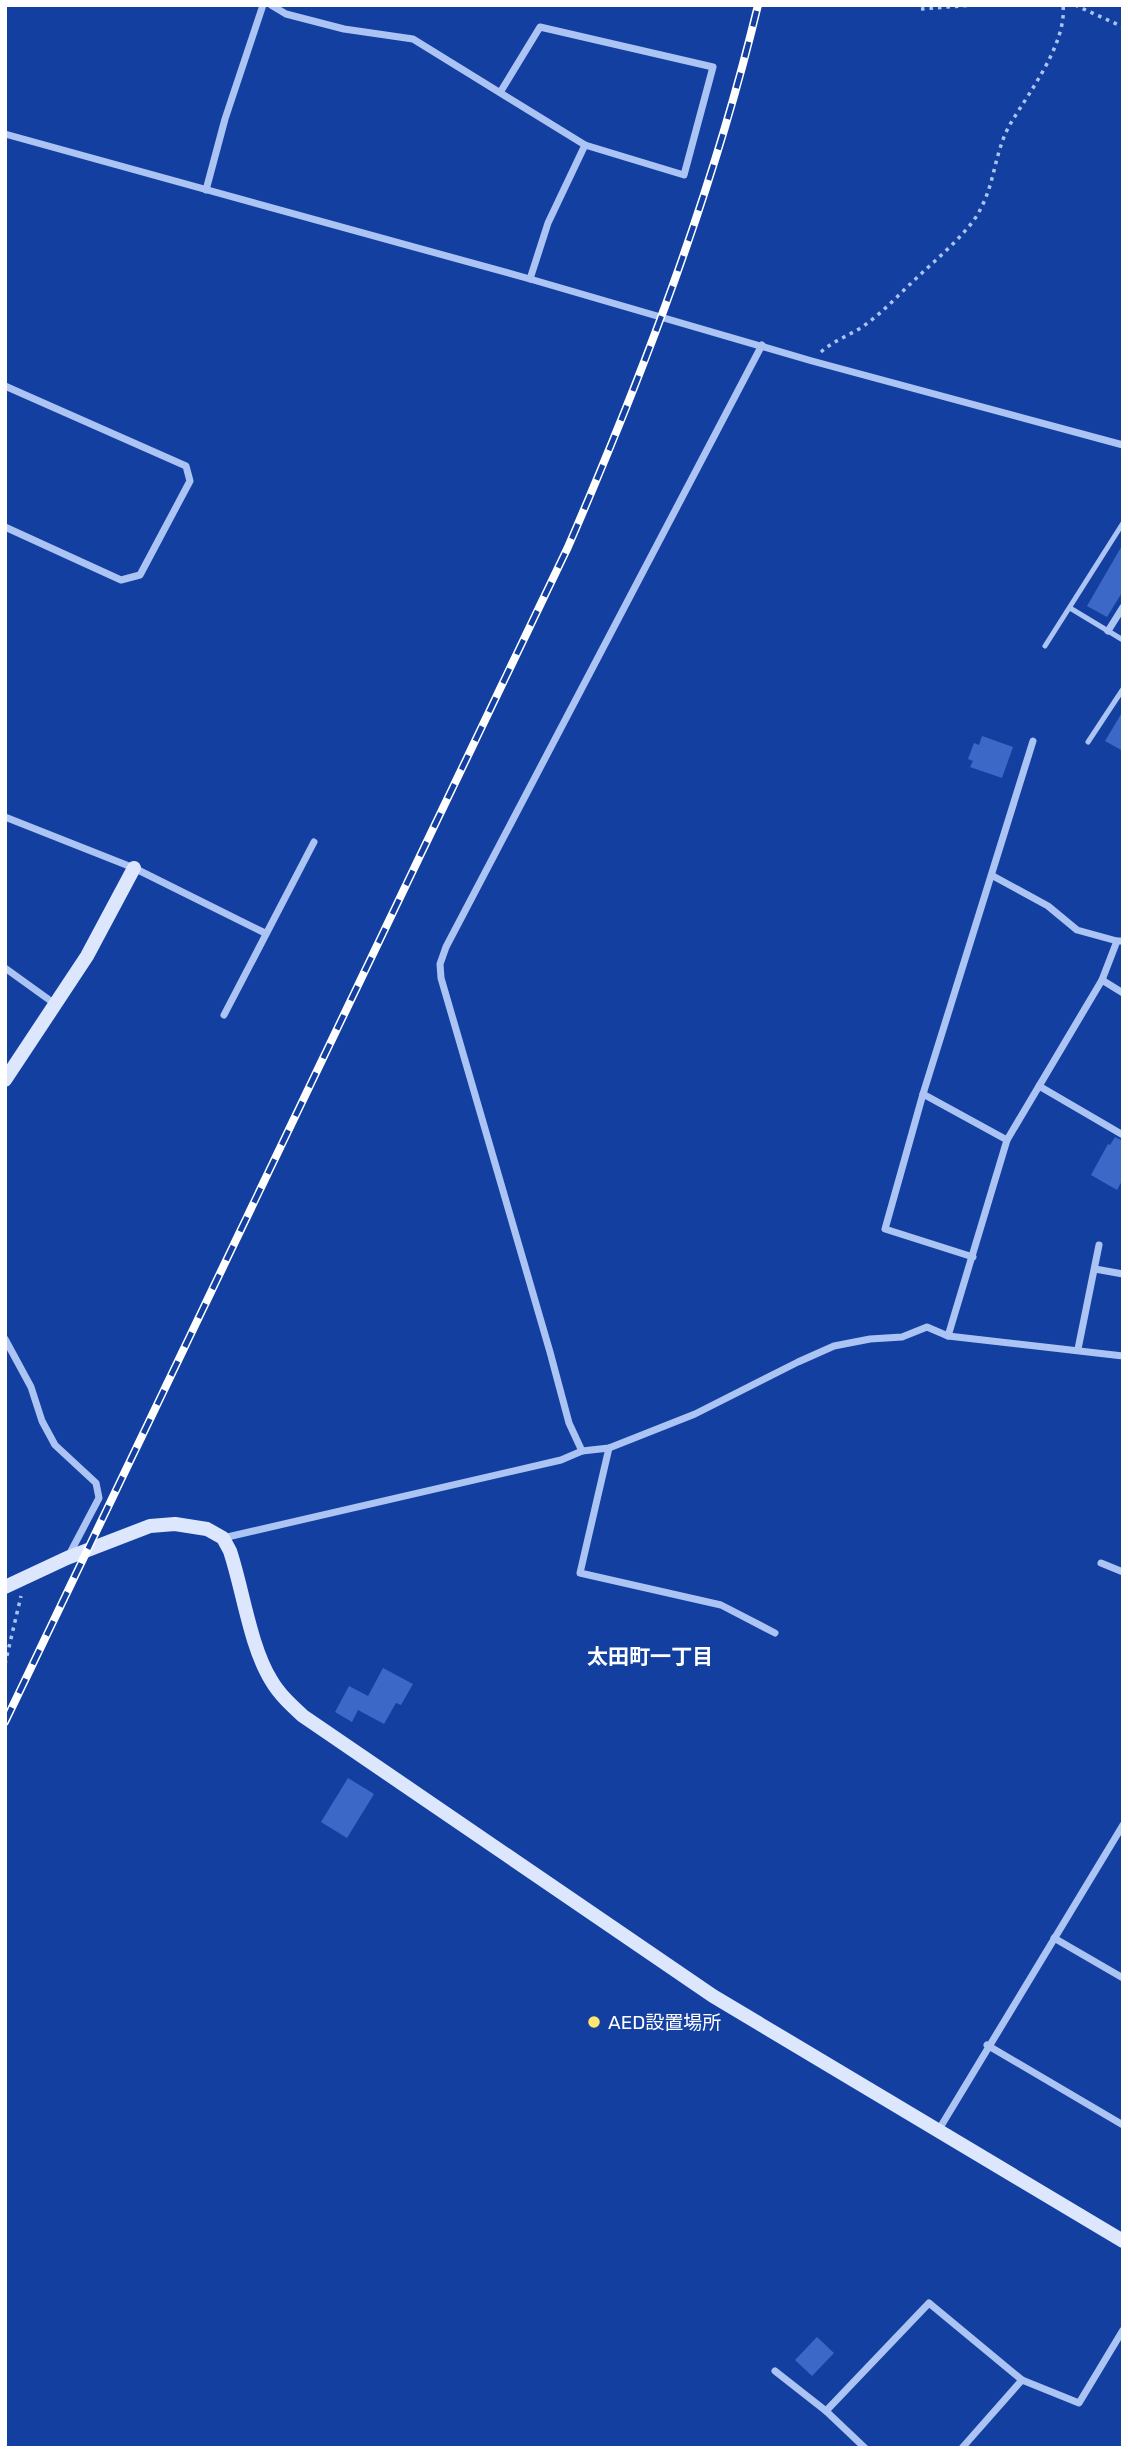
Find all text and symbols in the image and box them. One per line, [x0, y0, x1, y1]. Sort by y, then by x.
district label: 太田町一丁目 [587, 1644, 713, 1669]
place label: AED設置場所 [608, 2011, 721, 2034]
marker: AED設置場所 [586, 2014, 602, 2030]

